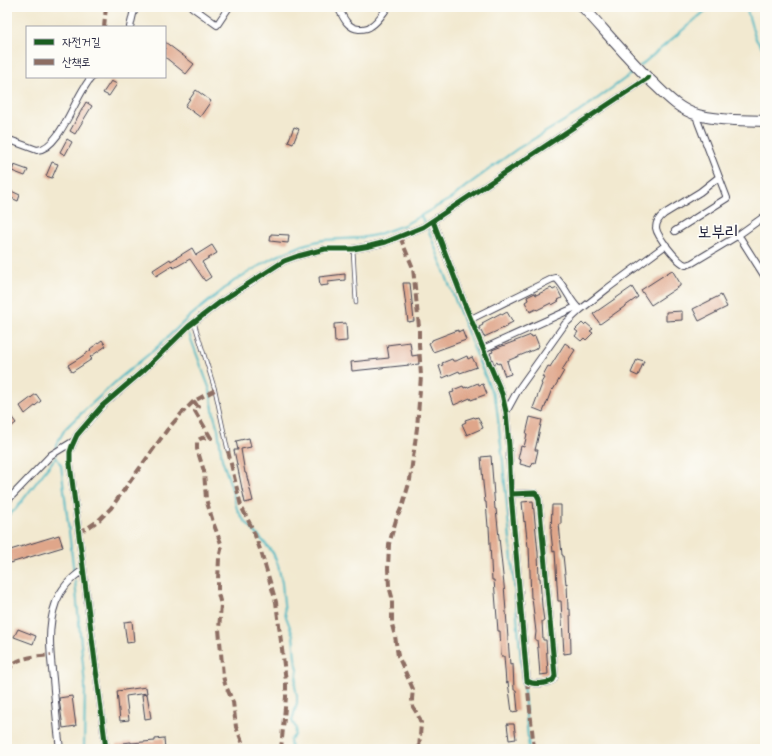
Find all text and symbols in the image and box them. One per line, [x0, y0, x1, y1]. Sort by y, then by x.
legend [26, 26, 166, 78]
text: 자전거길 [62, 35, 101, 52]
text: 산책로 [62, 55, 91, 72]
district label: 보부리 [697, 222, 739, 246]

